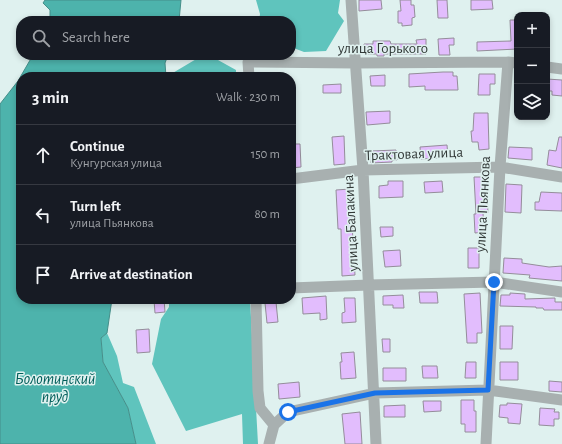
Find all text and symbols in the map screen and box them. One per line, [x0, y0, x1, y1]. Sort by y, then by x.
map controls [514, 12, 550, 120]
button: + [514, 12, 550, 48]
search box [16, 16, 296, 60]
icon: search [30, 27, 52, 49]
text: Search here [62, 30, 130, 45]
street label: улица Горького [337, 41, 428, 56]
button: − [514, 48, 550, 84]
button: layers [514, 84, 550, 120]
text: 3 min [32, 89, 69, 106]
text: Walk · 230 m [216, 91, 280, 104]
text: Continue [70, 139, 125, 154]
icon: ahead [32, 144, 54, 166]
street label: Трактовая улица [365, 145, 464, 163]
text: 150 m [251, 148, 280, 161]
street label: улица Пьянкова [473, 155, 493, 254]
text: Кунгурская улица [70, 157, 162, 170]
street label: улица Балакина [341, 174, 361, 273]
text: Turn left [70, 199, 121, 214]
icon: left [32, 204, 54, 226]
text: 80 m [254, 208, 280, 221]
text: улица Пьянкова [70, 217, 154, 230]
icon: arrive [32, 264, 54, 286]
text: Arrive at destination [70, 267, 193, 282]
route end [485, 273, 503, 291]
water label: Болотинский пруд [15, 371, 95, 406]
route start [279, 403, 297, 421]

